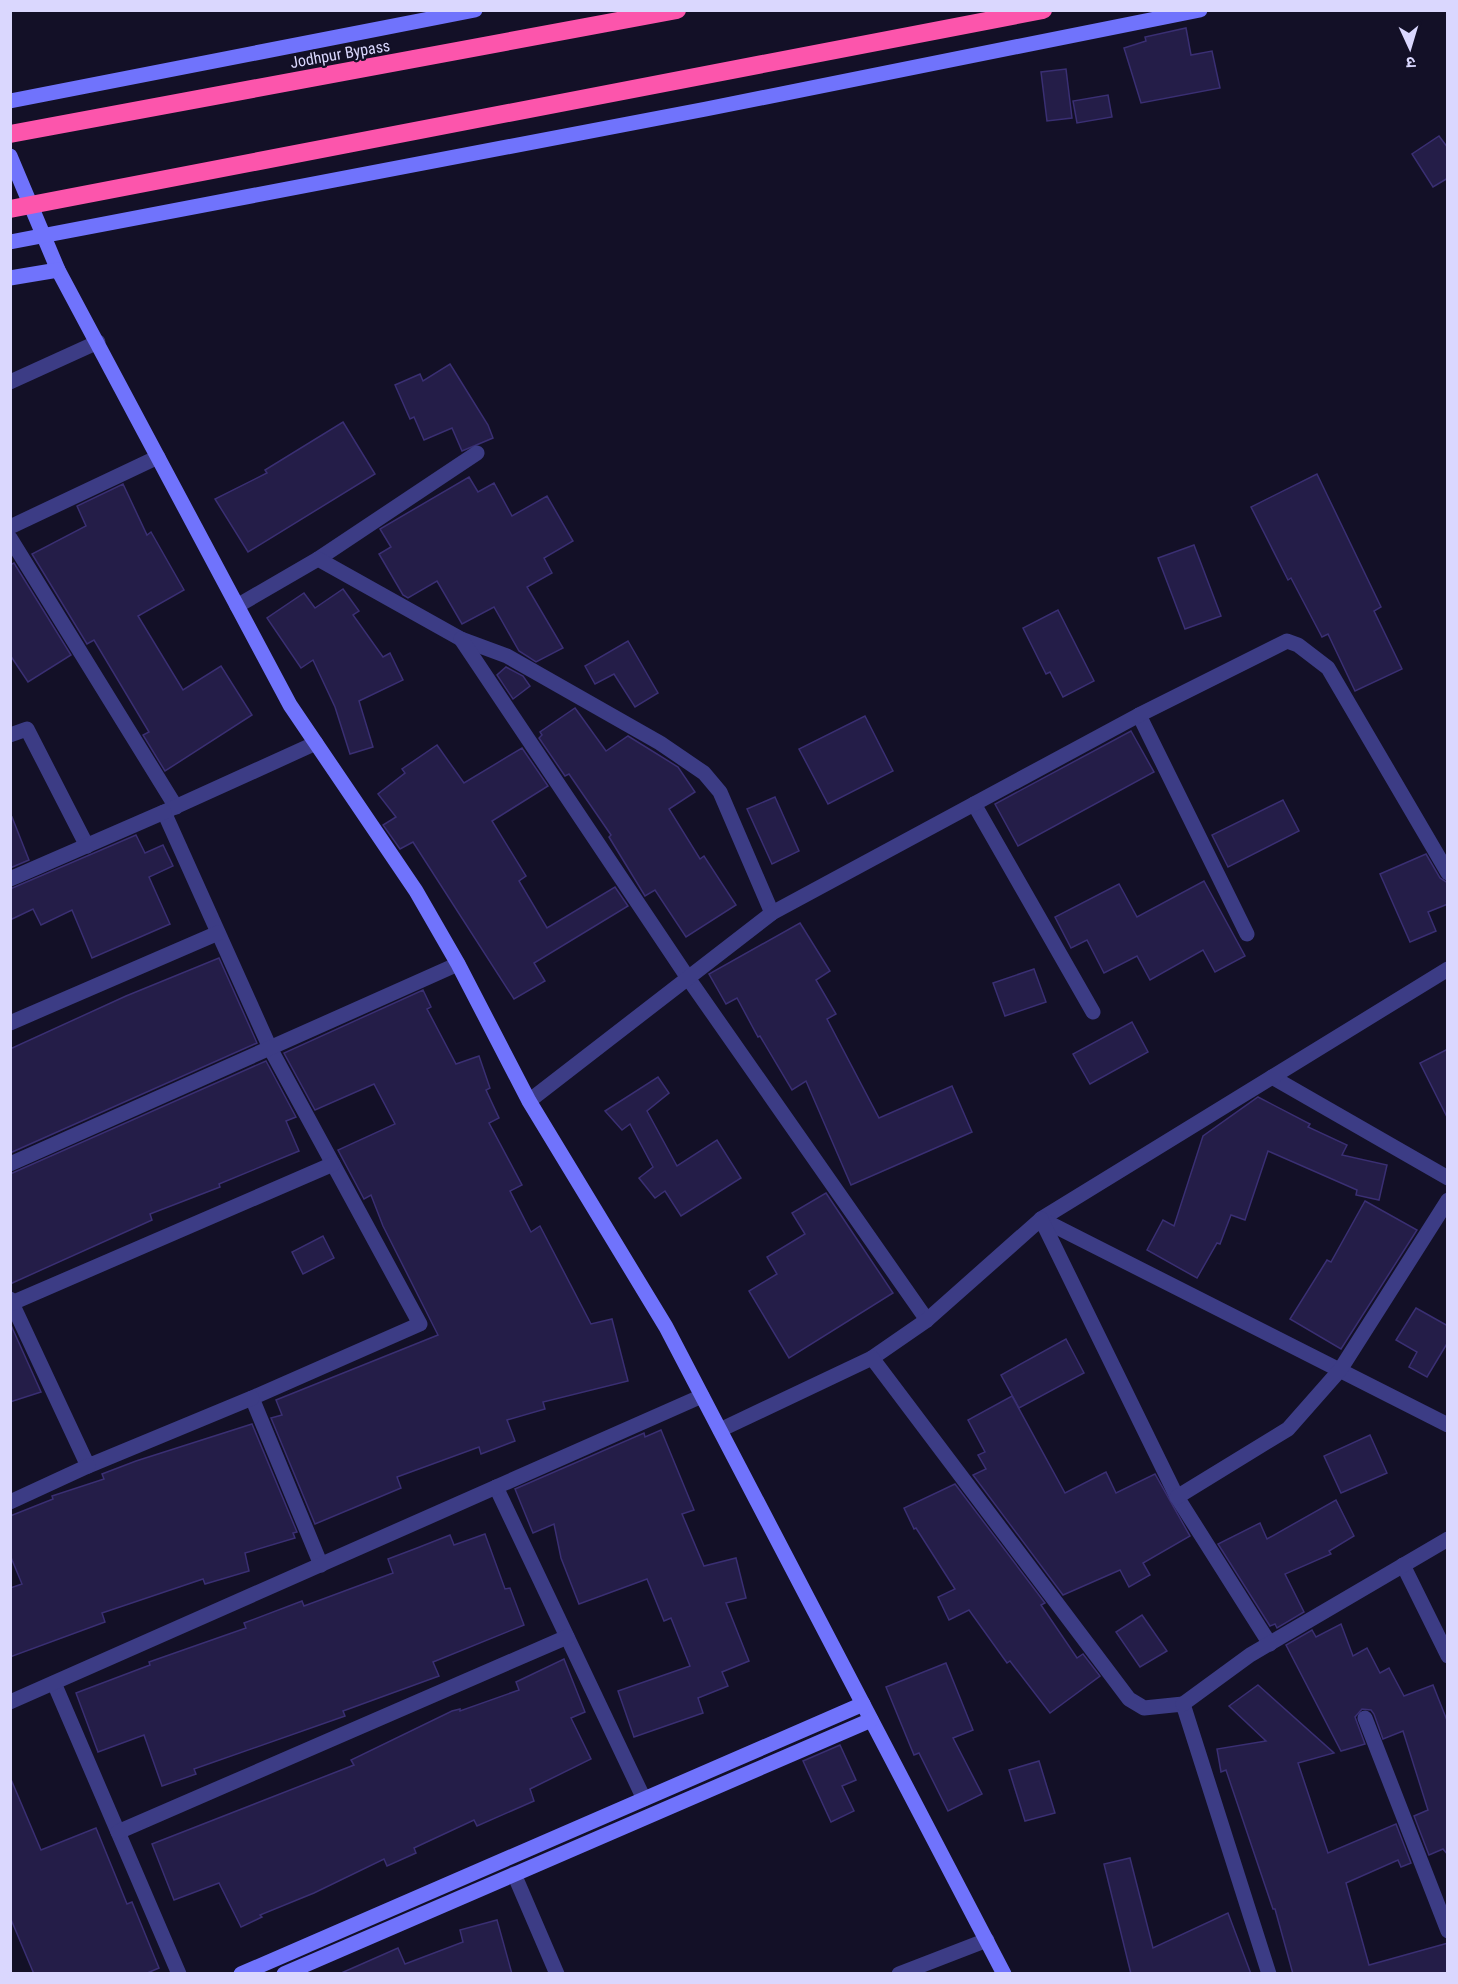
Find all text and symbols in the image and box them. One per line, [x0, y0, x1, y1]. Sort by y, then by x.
north arrow [1380, 18, 1440, 78]
street label: Jodhpur Bypass [289, 36, 391, 72]
text: उ [1405, 53, 1416, 72]

